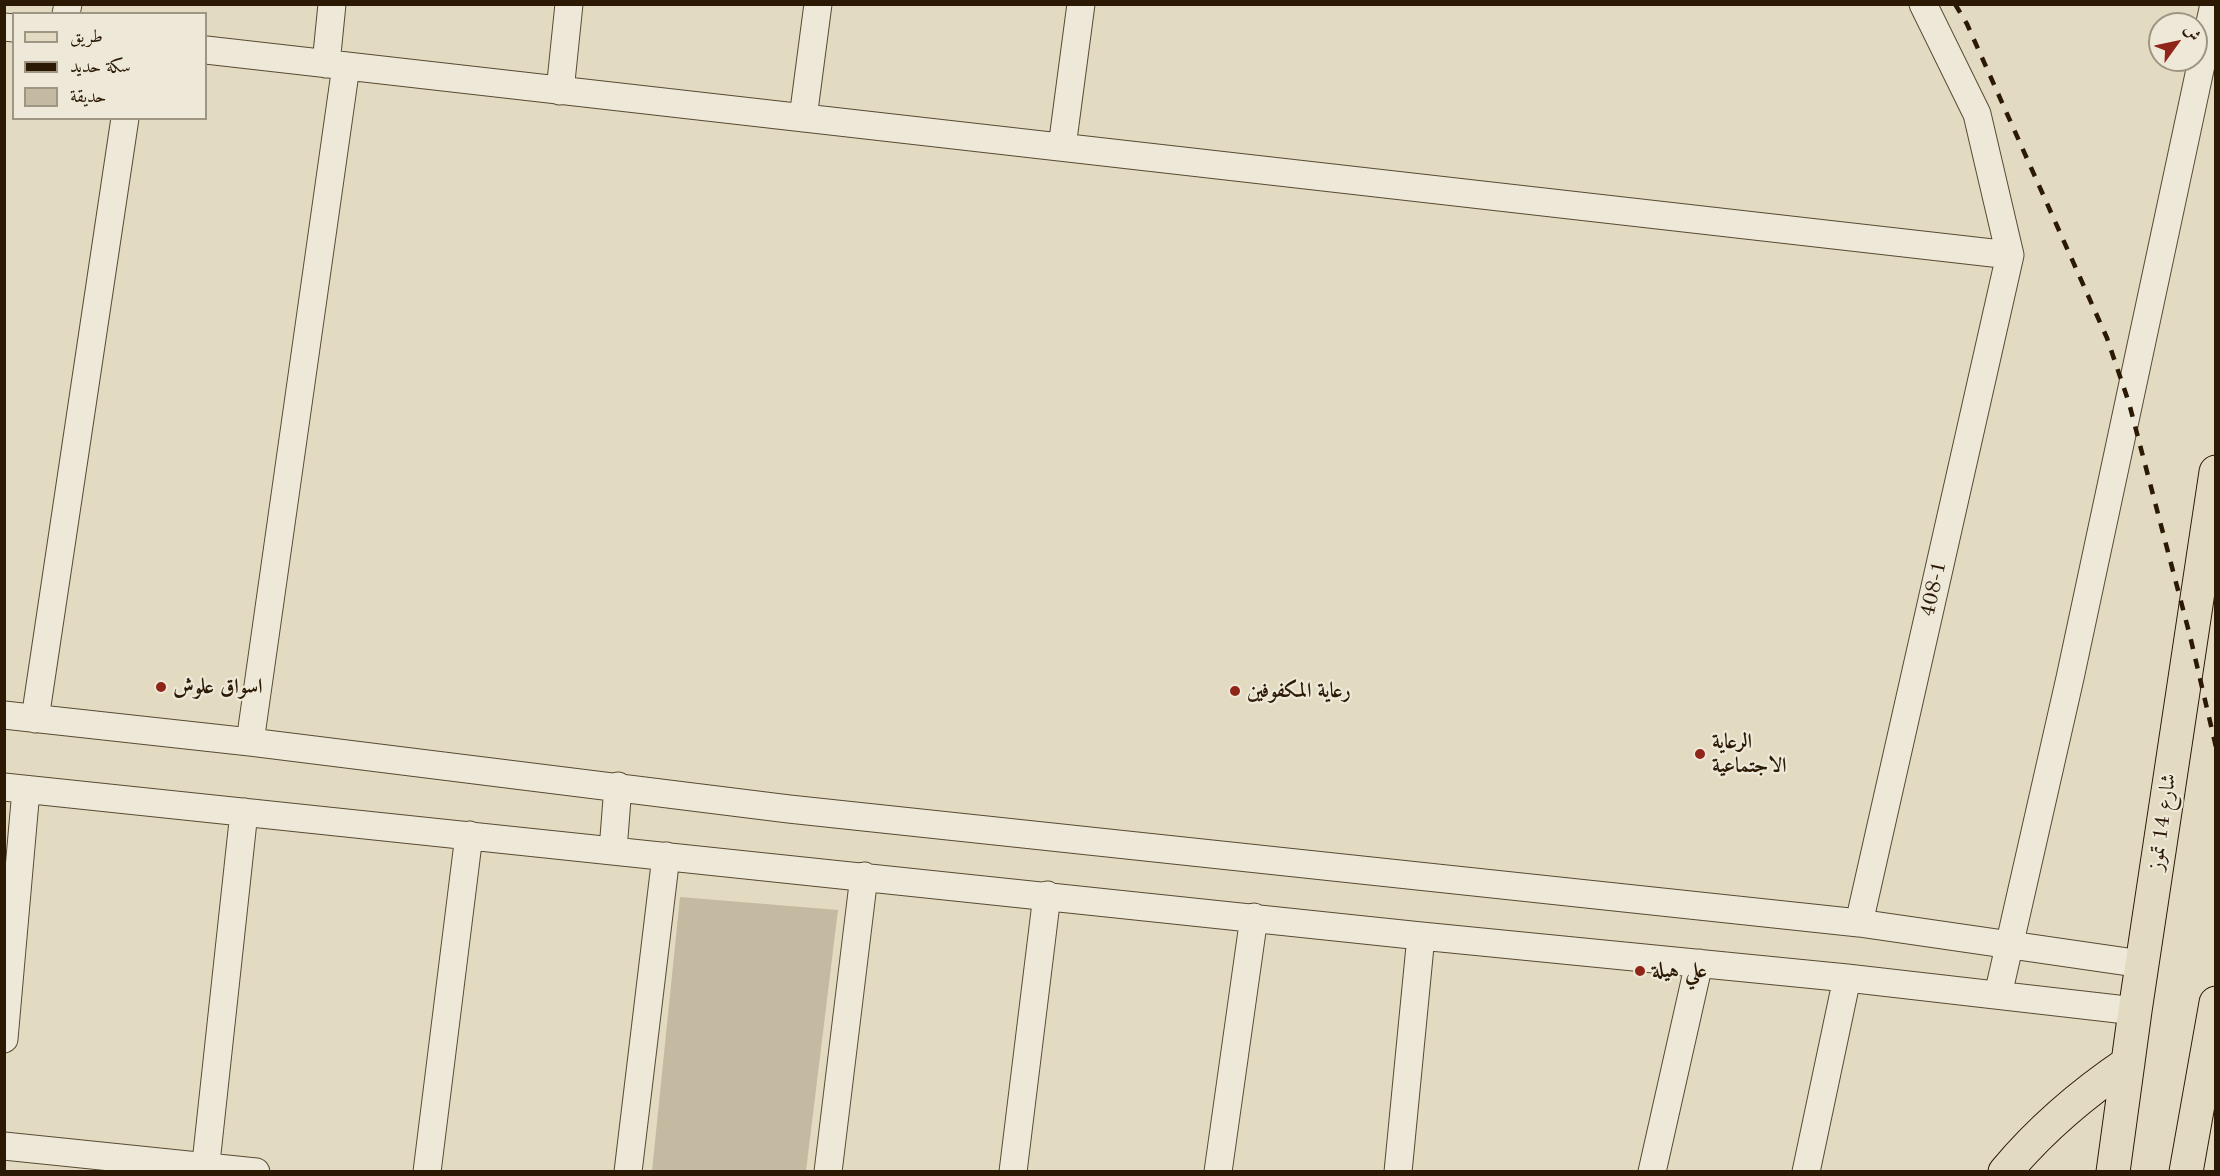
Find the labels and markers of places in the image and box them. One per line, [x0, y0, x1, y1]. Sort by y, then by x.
place label: اسواق علوش [173, 674, 263, 700]
place label: رعاية المكفوفين [1247, 678, 1351, 704]
marker: اسواق علوش [154, 680, 168, 694]
marker: رعاية المكفوفين [1228, 684, 1242, 698]
place label: الرعاية الاجتماعية [1712, 729, 1787, 779]
marker: الرعاية الاجتماعية [1693, 747, 1707, 761]
place label: علي هيلة [1652, 958, 1707, 984]
marker: علي هيلة [1633, 964, 1647, 978]

